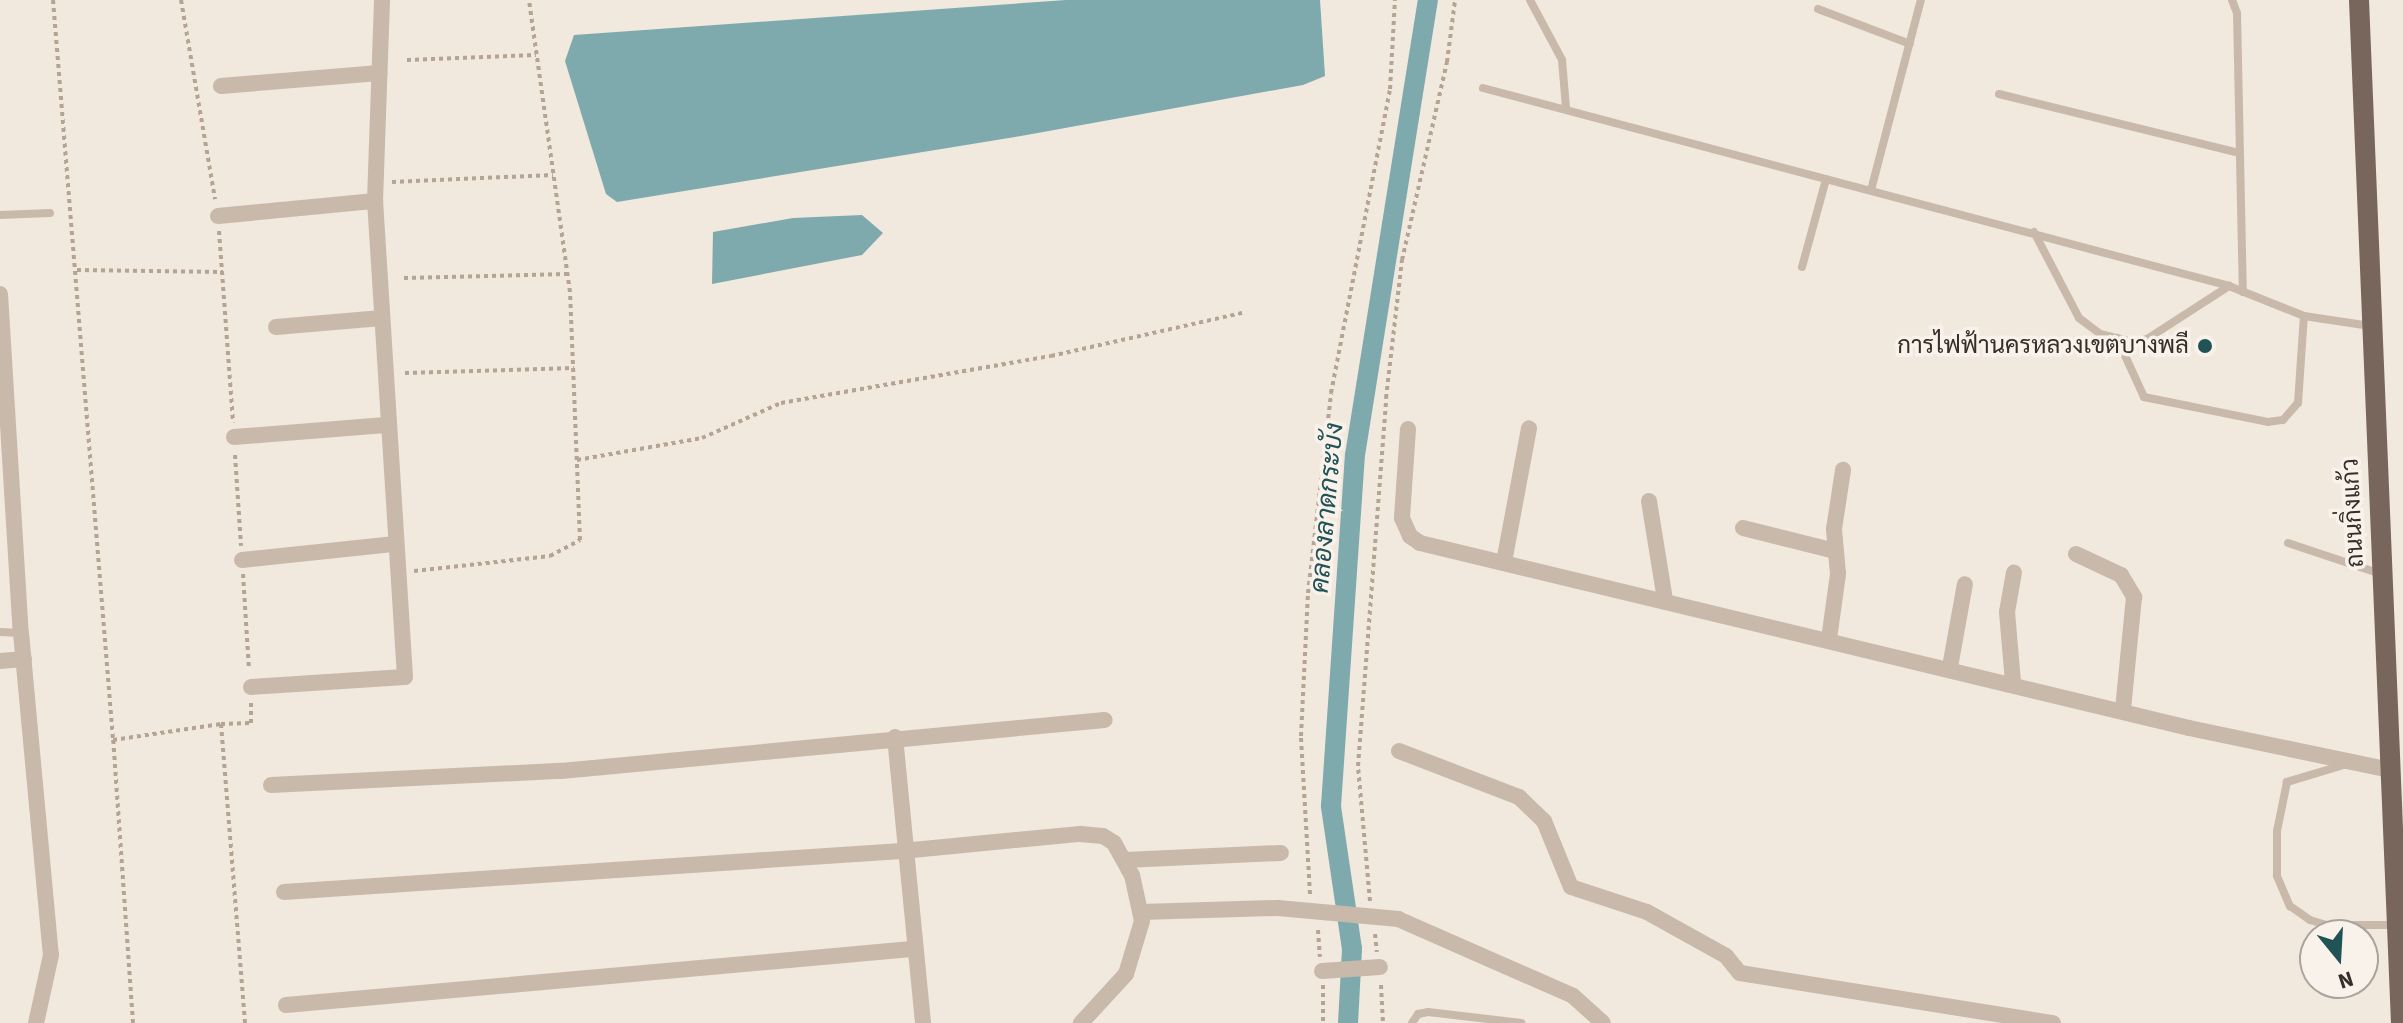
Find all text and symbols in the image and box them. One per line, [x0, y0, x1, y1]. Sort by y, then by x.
place label: การไฟฟ้านครหลวงเขตบางพลี [1897, 332, 2189, 360]
marker: การไฟฟ้านครหลวงเขตบางพลี [2196, 337, 2214, 355]
water label: คลองลาดกระบัง [1304, 422, 1350, 594]
street label: ถนนกิ่งแก้ว [2336, 458, 2370, 568]
north arrow [2299, 919, 2379, 999]
text: N [2334, 962, 2358, 997]

